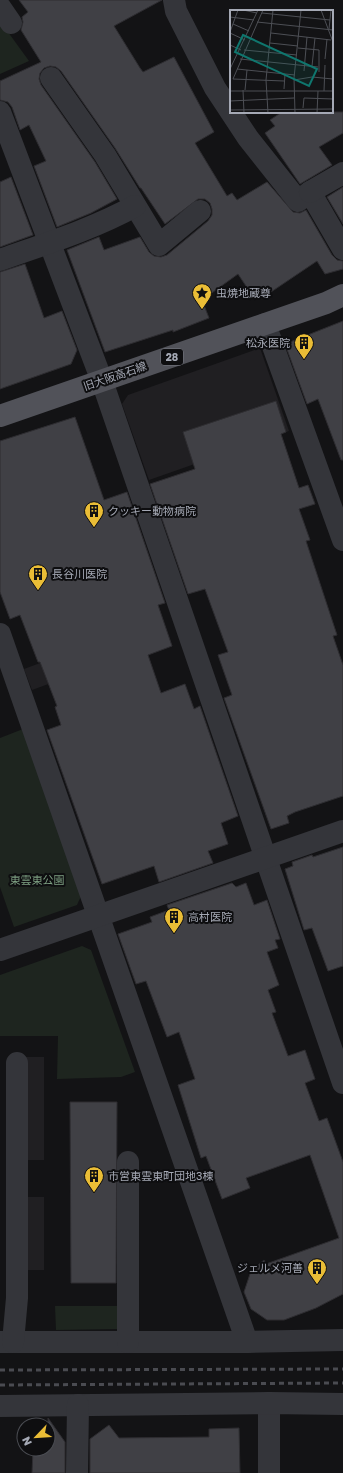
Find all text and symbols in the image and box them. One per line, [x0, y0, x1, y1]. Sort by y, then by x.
inset map [230, 10, 333, 113]
place icon: 虫焼地蔵尊 [191, 282, 213, 310]
place label: 虫焼地蔵尊 [216, 286, 271, 299]
building icon: 松永医院 [293, 332, 315, 360]
place label: 松永医院 [246, 336, 290, 349]
road number: 28 [161, 349, 183, 365]
street label: 旧大阪高石線 [82, 359, 148, 392]
building icon: クッキー動物病院 [83, 500, 105, 528]
place label: クッキー動物病院 [108, 504, 196, 517]
building icon: 長谷川医院 [27, 563, 49, 591]
place label: 長谷川医院 [52, 567, 107, 580]
park label: 東雲東公園 [10, 873, 65, 886]
building icon: 高村医院 [163, 906, 185, 934]
place label: 高村医院 [188, 910, 232, 923]
building icon: 市営東雲東町団地3棟 [83, 1165, 105, 1193]
place label: 市営東雲東町団地3棟 [108, 1169, 213, 1182]
building icon: ジェルメ河善 [306, 1257, 328, 1285]
place label: ジェルメ河善 [237, 1261, 303, 1274]
north arrow [16, 1417, 56, 1457]
text: N [19, 1435, 34, 1448]

